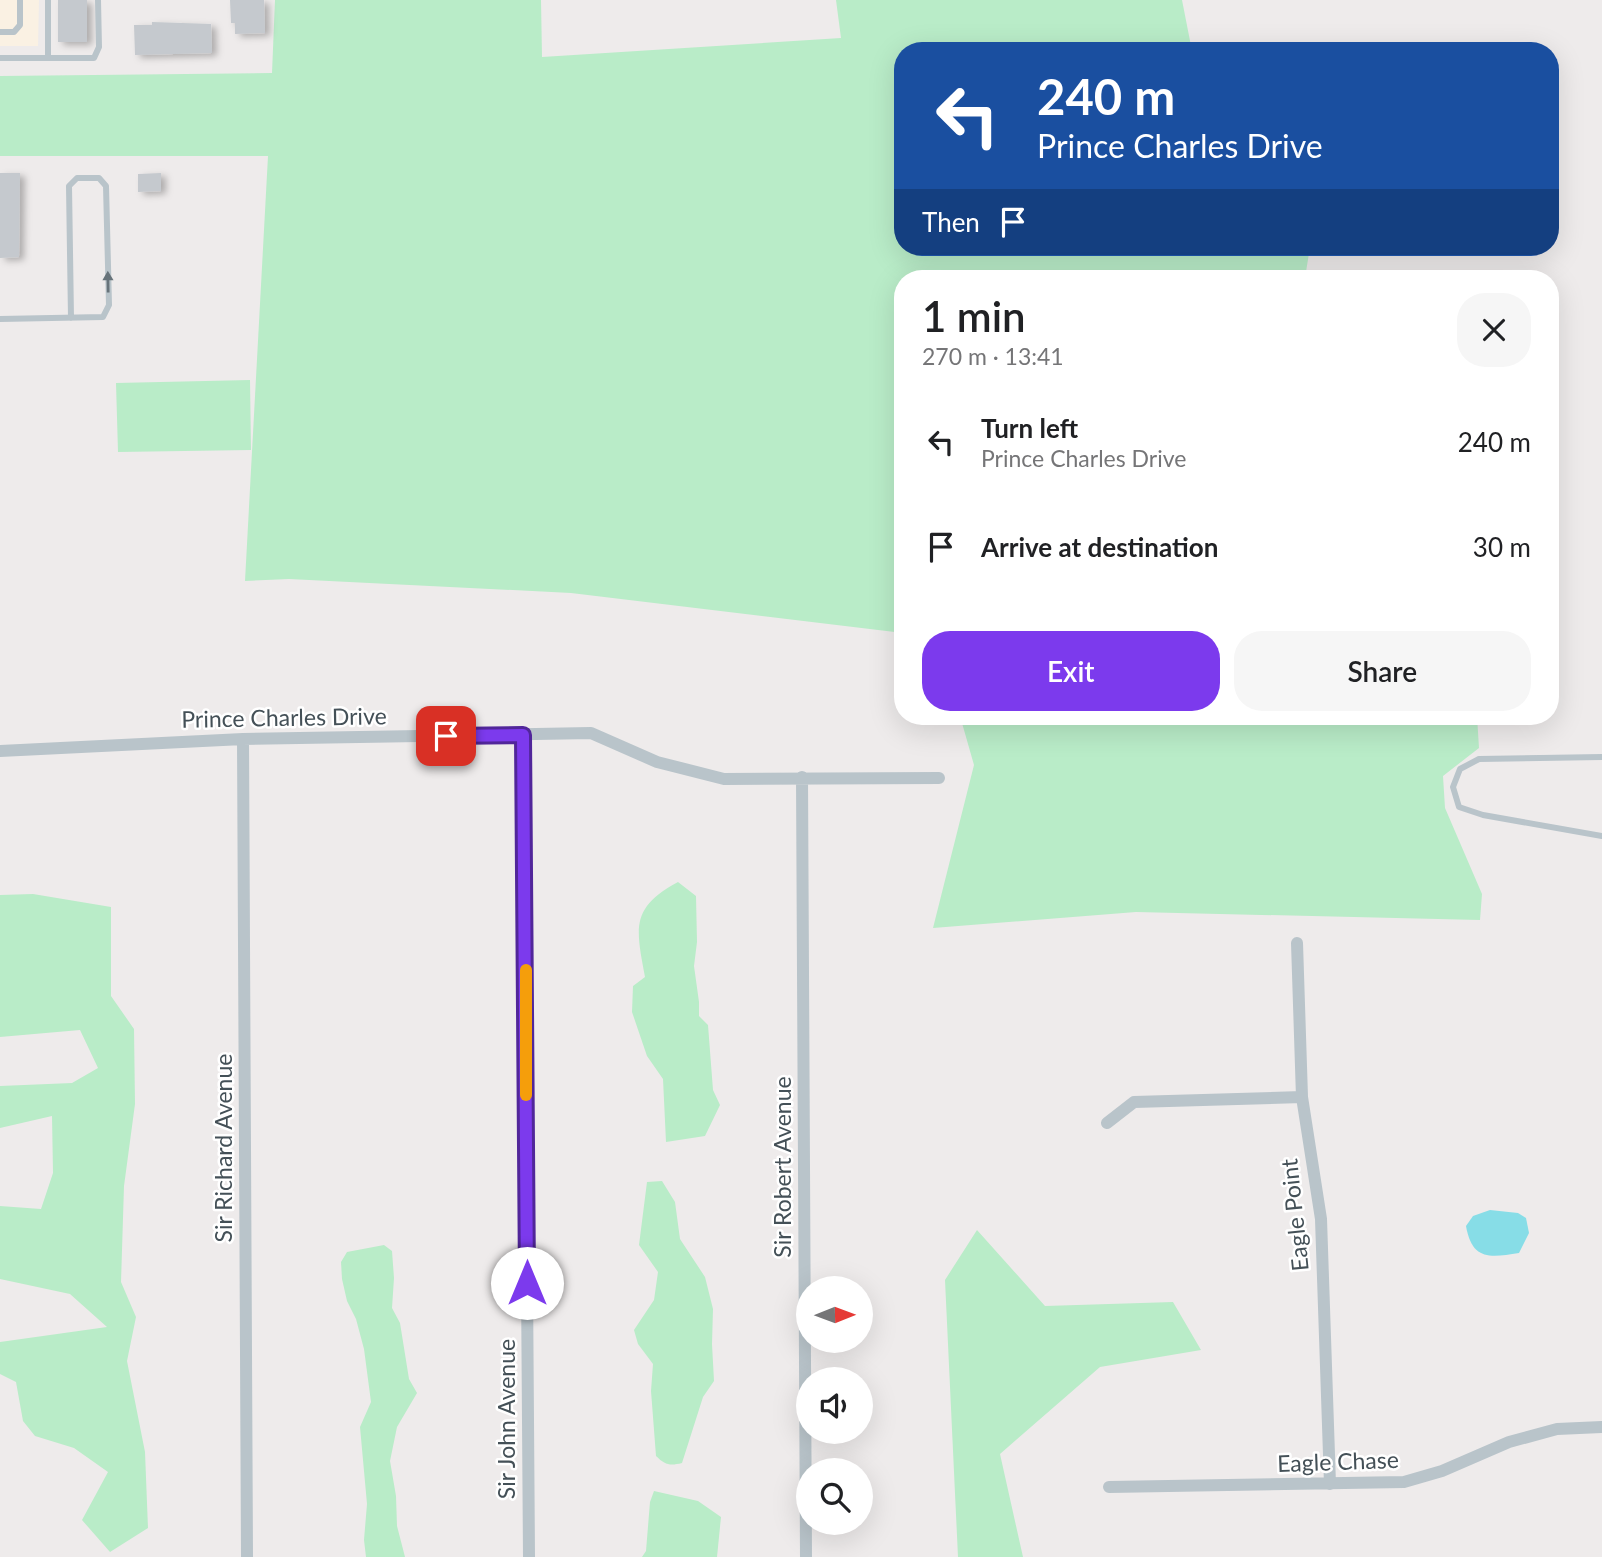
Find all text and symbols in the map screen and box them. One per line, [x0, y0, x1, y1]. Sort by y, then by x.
text: 240 m [1037, 67, 1175, 125]
icon: left [922, 70, 1013, 161]
text: Prince Charles Drive [1037, 126, 1323, 165]
icon: arrive [994, 203, 1032, 241]
text: Then [922, 206, 980, 238]
one-way arrow [103, 270, 114, 292]
text: 1 min [922, 291, 1026, 341]
button: close [1457, 293, 1531, 367]
text: 270 m · 13:41 [922, 342, 1064, 370]
text: Turn left [981, 412, 1078, 444]
icon: left [922, 423, 960, 461]
text: 240 m [1458, 426, 1531, 458]
text: Prince Charles Drive [981, 444, 1186, 472]
icon: arrive [922, 528, 960, 566]
text: Arrive at destination [981, 531, 1218, 563]
text: 30 m [1473, 531, 1531, 563]
button: Exit [922, 631, 1220, 711]
button: Share [1234, 631, 1531, 711]
street label: Prince Charles Drive [181, 701, 387, 733]
pin [416, 706, 476, 766]
icon: arrive [427, 717, 465, 755]
street label: Sir Richard Avenue [209, 1054, 237, 1242]
street label: Sir Robert Avenue [768, 1076, 796, 1258]
street label: Eagle Point [1274, 1157, 1314, 1273]
position arrow [490, 1246, 564, 1320]
north arrow [796, 1276, 873, 1353]
map controls [796, 1276, 873, 1535]
street label: Sir John Avenue [492, 1339, 520, 1499]
button: sound [796, 1367, 873, 1444]
street label: Eagle Chase [1277, 1445, 1399, 1477]
button: search [796, 1458, 873, 1535]

